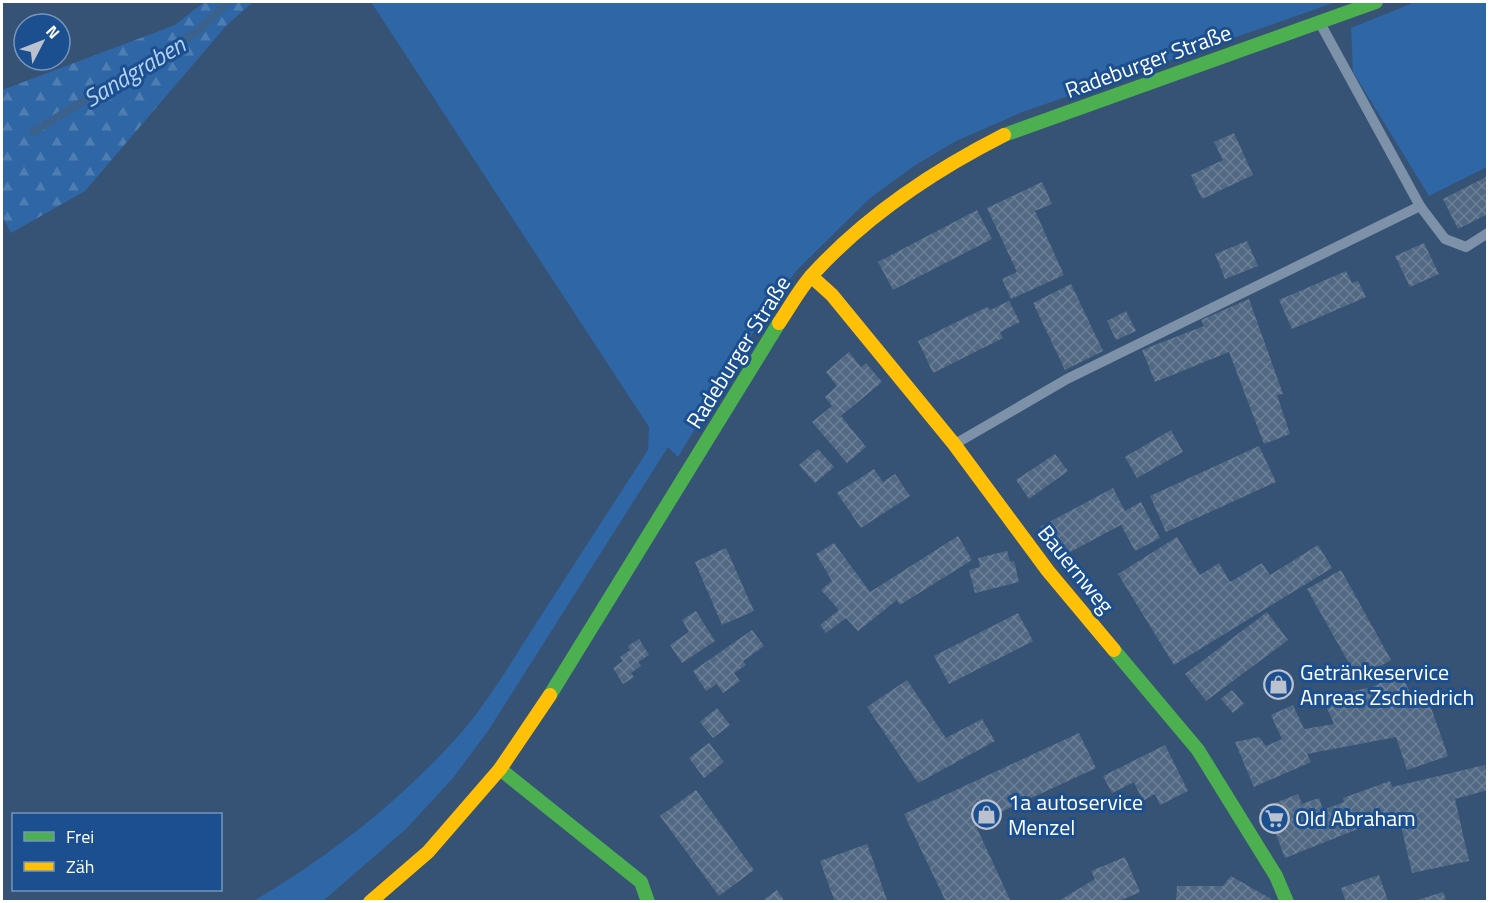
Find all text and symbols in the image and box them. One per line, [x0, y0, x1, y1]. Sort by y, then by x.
north arrow [12, 12, 72, 72]
street label: Radeburger Straße [1060, 15, 1236, 107]
text: N [41, 20, 66, 44]
water label: Sandgraben [76, 26, 193, 116]
street label: Radeburger Straße [677, 269, 799, 435]
street label: Bauernweg [1030, 517, 1122, 621]
place label: Getränkeservice Anreas Zschiedrich [1300, 655, 1474, 714]
shop icon: Getränkeservice Anreas Zschiedrich [1263, 669, 1295, 701]
place label: 1a autoservice Menzel [1008, 785, 1143, 844]
shop icon: 1a autoservice Menzel [971, 799, 1003, 831]
place label: Old Abraham [1295, 801, 1416, 835]
supermarket icon: Old Abraham [1258, 802, 1290, 834]
legend [12, 813, 222, 891]
text: Frei [66, 823, 94, 850]
text: Zäh [66, 853, 94, 880]

